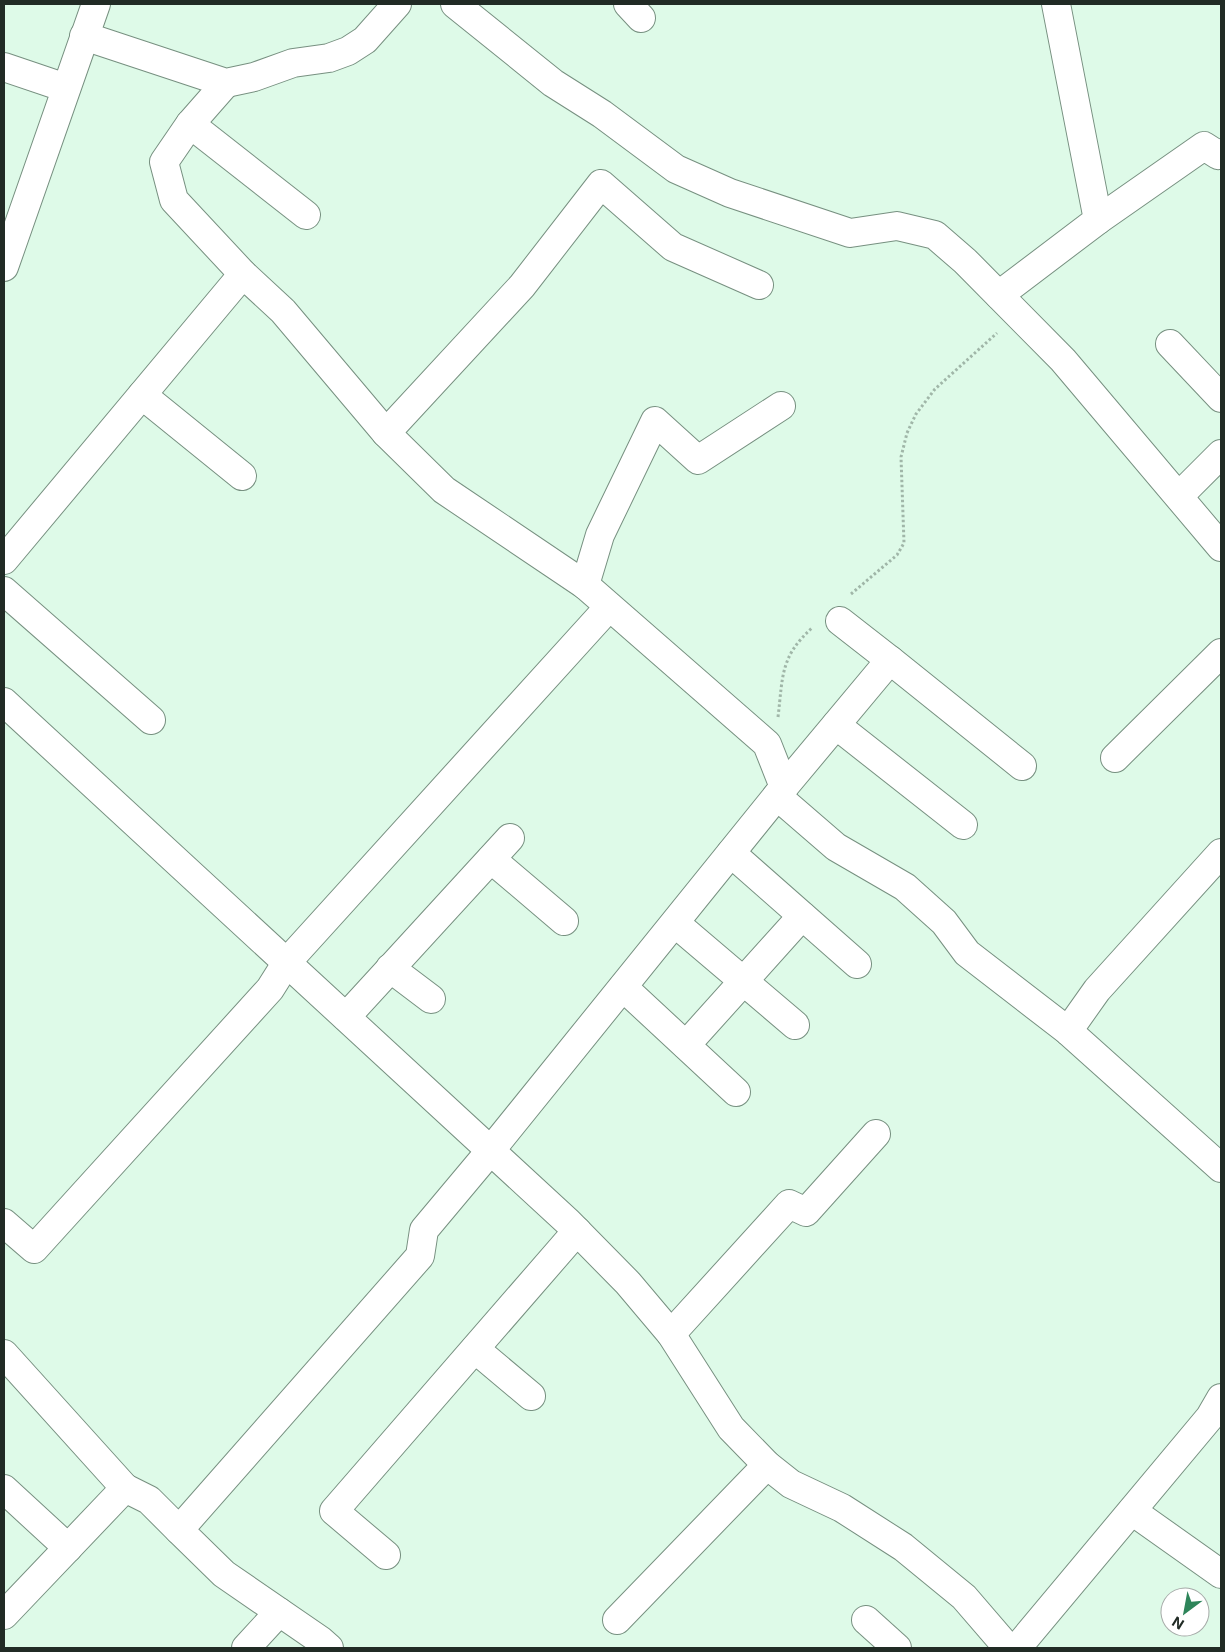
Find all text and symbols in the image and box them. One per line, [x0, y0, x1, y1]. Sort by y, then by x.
north arrow [1160, 1587, 1210, 1637]
text: N [1169, 1613, 1187, 1633]

